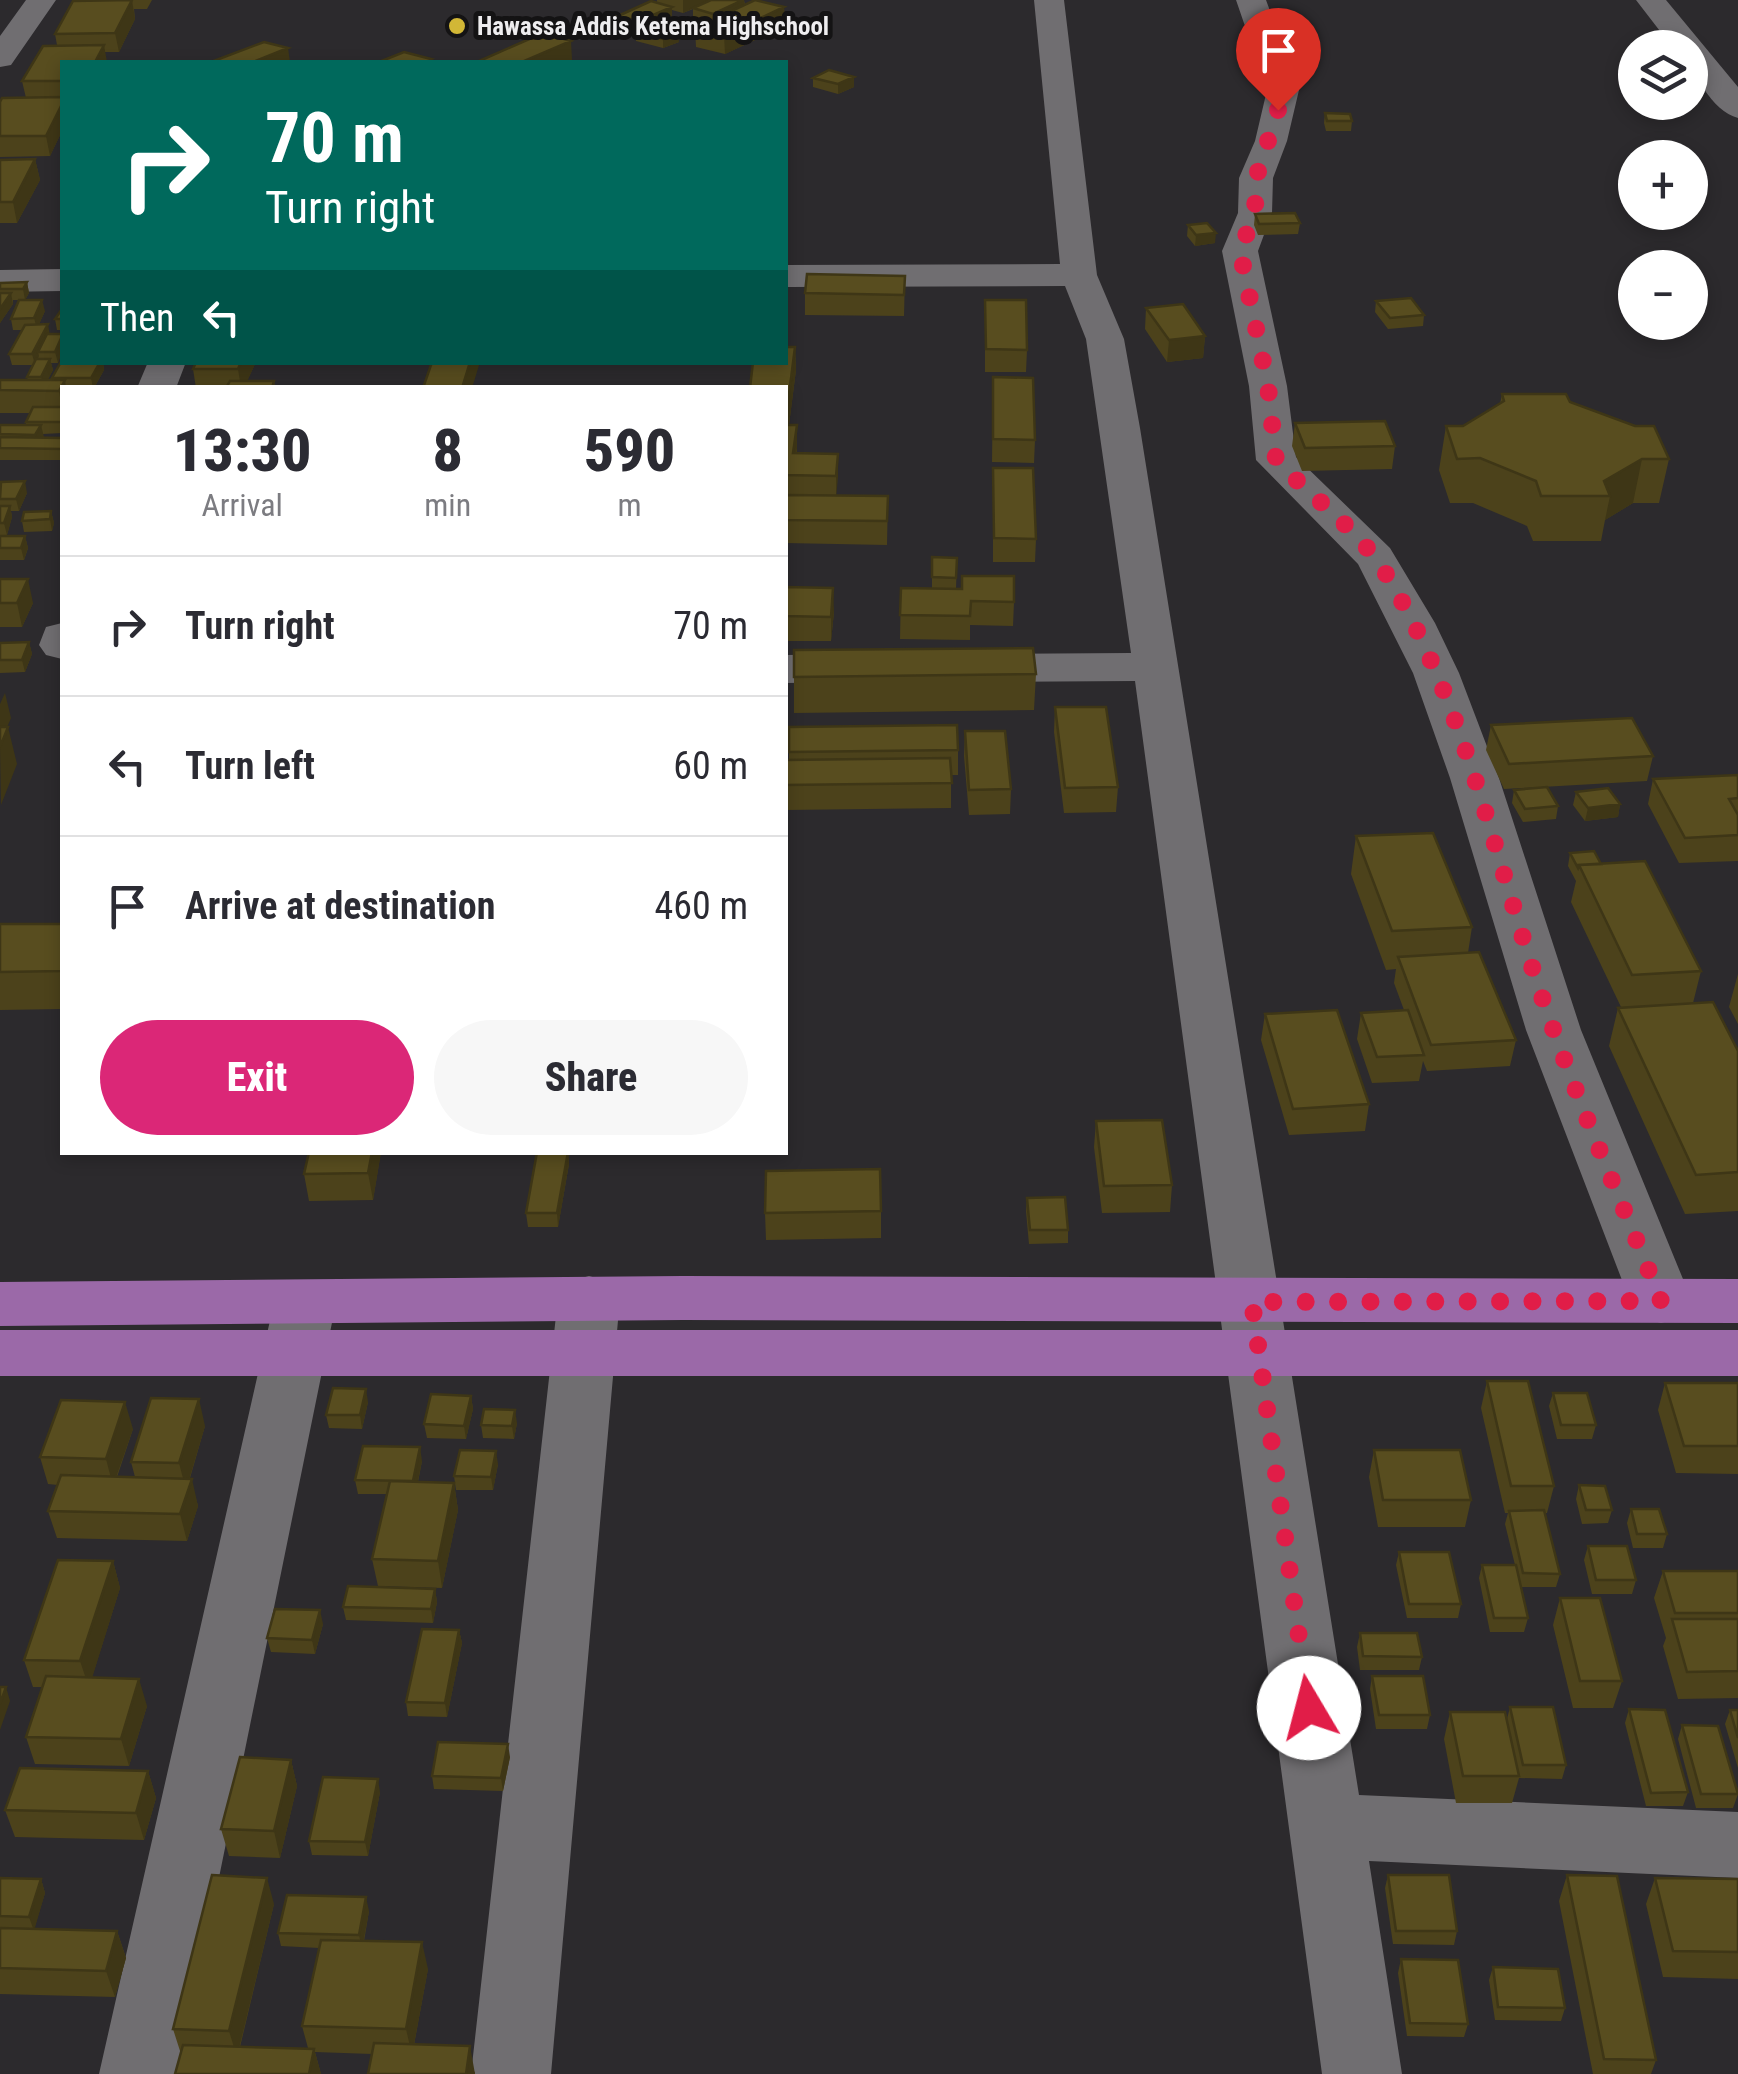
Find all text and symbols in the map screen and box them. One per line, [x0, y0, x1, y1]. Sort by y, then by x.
pin [1236, 8, 1321, 111]
place label: Hawassa Addis Ketema Highschool [477, 12, 829, 41]
marker: Hawassa Addis Ketema Highschool [446, 15, 468, 37]
icon: arrive [1251, 23, 1306, 78]
map controls [1618, 30, 1708, 340]
button: layers [1618, 30, 1708, 120]
text: 70 m [265, 97, 404, 179]
icon: right [100, 100, 230, 230]
button: + [1618, 140, 1708, 230]
text: Turn right [265, 181, 435, 234]
button: − [1618, 250, 1708, 340]
icon: left [194, 290, 249, 345]
text: Then [100, 296, 174, 340]
text: 13:30 [173, 415, 312, 486]
text: 8 [432, 415, 463, 486]
text: 590 [584, 415, 675, 486]
text: Arrival [201, 486, 283, 524]
text: min [424, 486, 471, 524]
text: m [618, 486, 642, 524]
icon: right [100, 599, 155, 654]
text: Turn right [185, 604, 335, 648]
text: 70 m [673, 604, 748, 648]
icon: left [100, 739, 155, 794]
text: Turn left [185, 744, 315, 788]
text: 60 m [673, 744, 748, 788]
icon: arrive [100, 879, 155, 934]
text: Arrive at destination [185, 884, 495, 928]
text: 460 m [654, 884, 748, 928]
button: Exit [100, 1020, 414, 1135]
button: Share [434, 1020, 748, 1135]
position arrow [1257, 1656, 1361, 1760]

